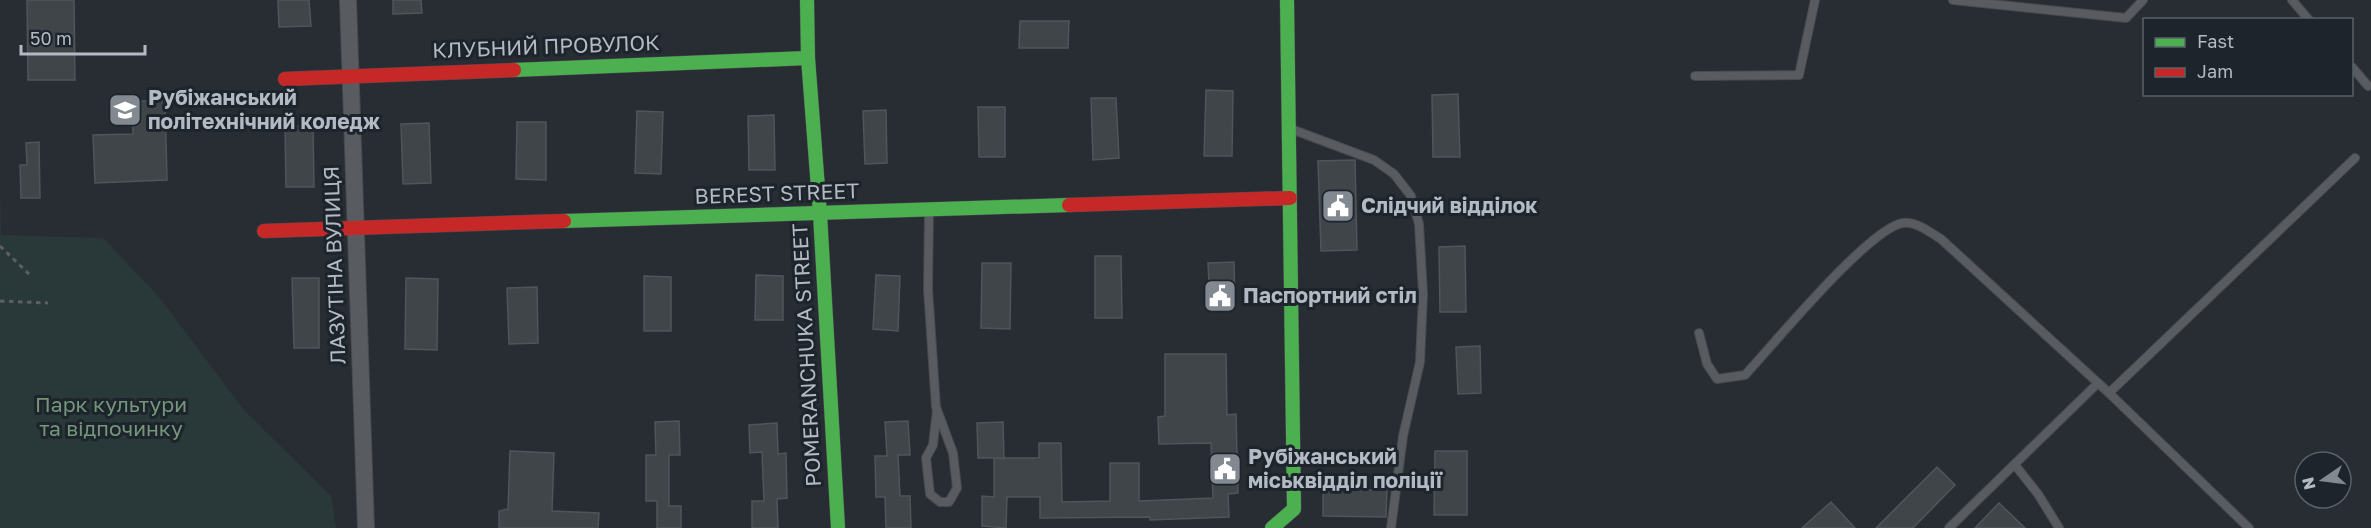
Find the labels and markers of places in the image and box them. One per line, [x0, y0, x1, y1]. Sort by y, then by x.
place label: Рубіжанський політехнічний коледж [148, 84, 381, 134]
school or university icon: Рубіжанський політехнічний коледж [107, 92, 143, 128]
public building icon: Слідчий відділок [1320, 188, 1356, 224]
place label: Слідчий відділок [1361, 192, 1538, 218]
public building icon: Паспортний стіл [1202, 278, 1238, 314]
place label: Паспортний стіл [1243, 282, 1417, 308]
place label: Рубіжанський міськвідділ поліції [1248, 443, 1443, 493]
public building icon: Рубіжанський міськвідділ поліції [1207, 451, 1243, 487]

